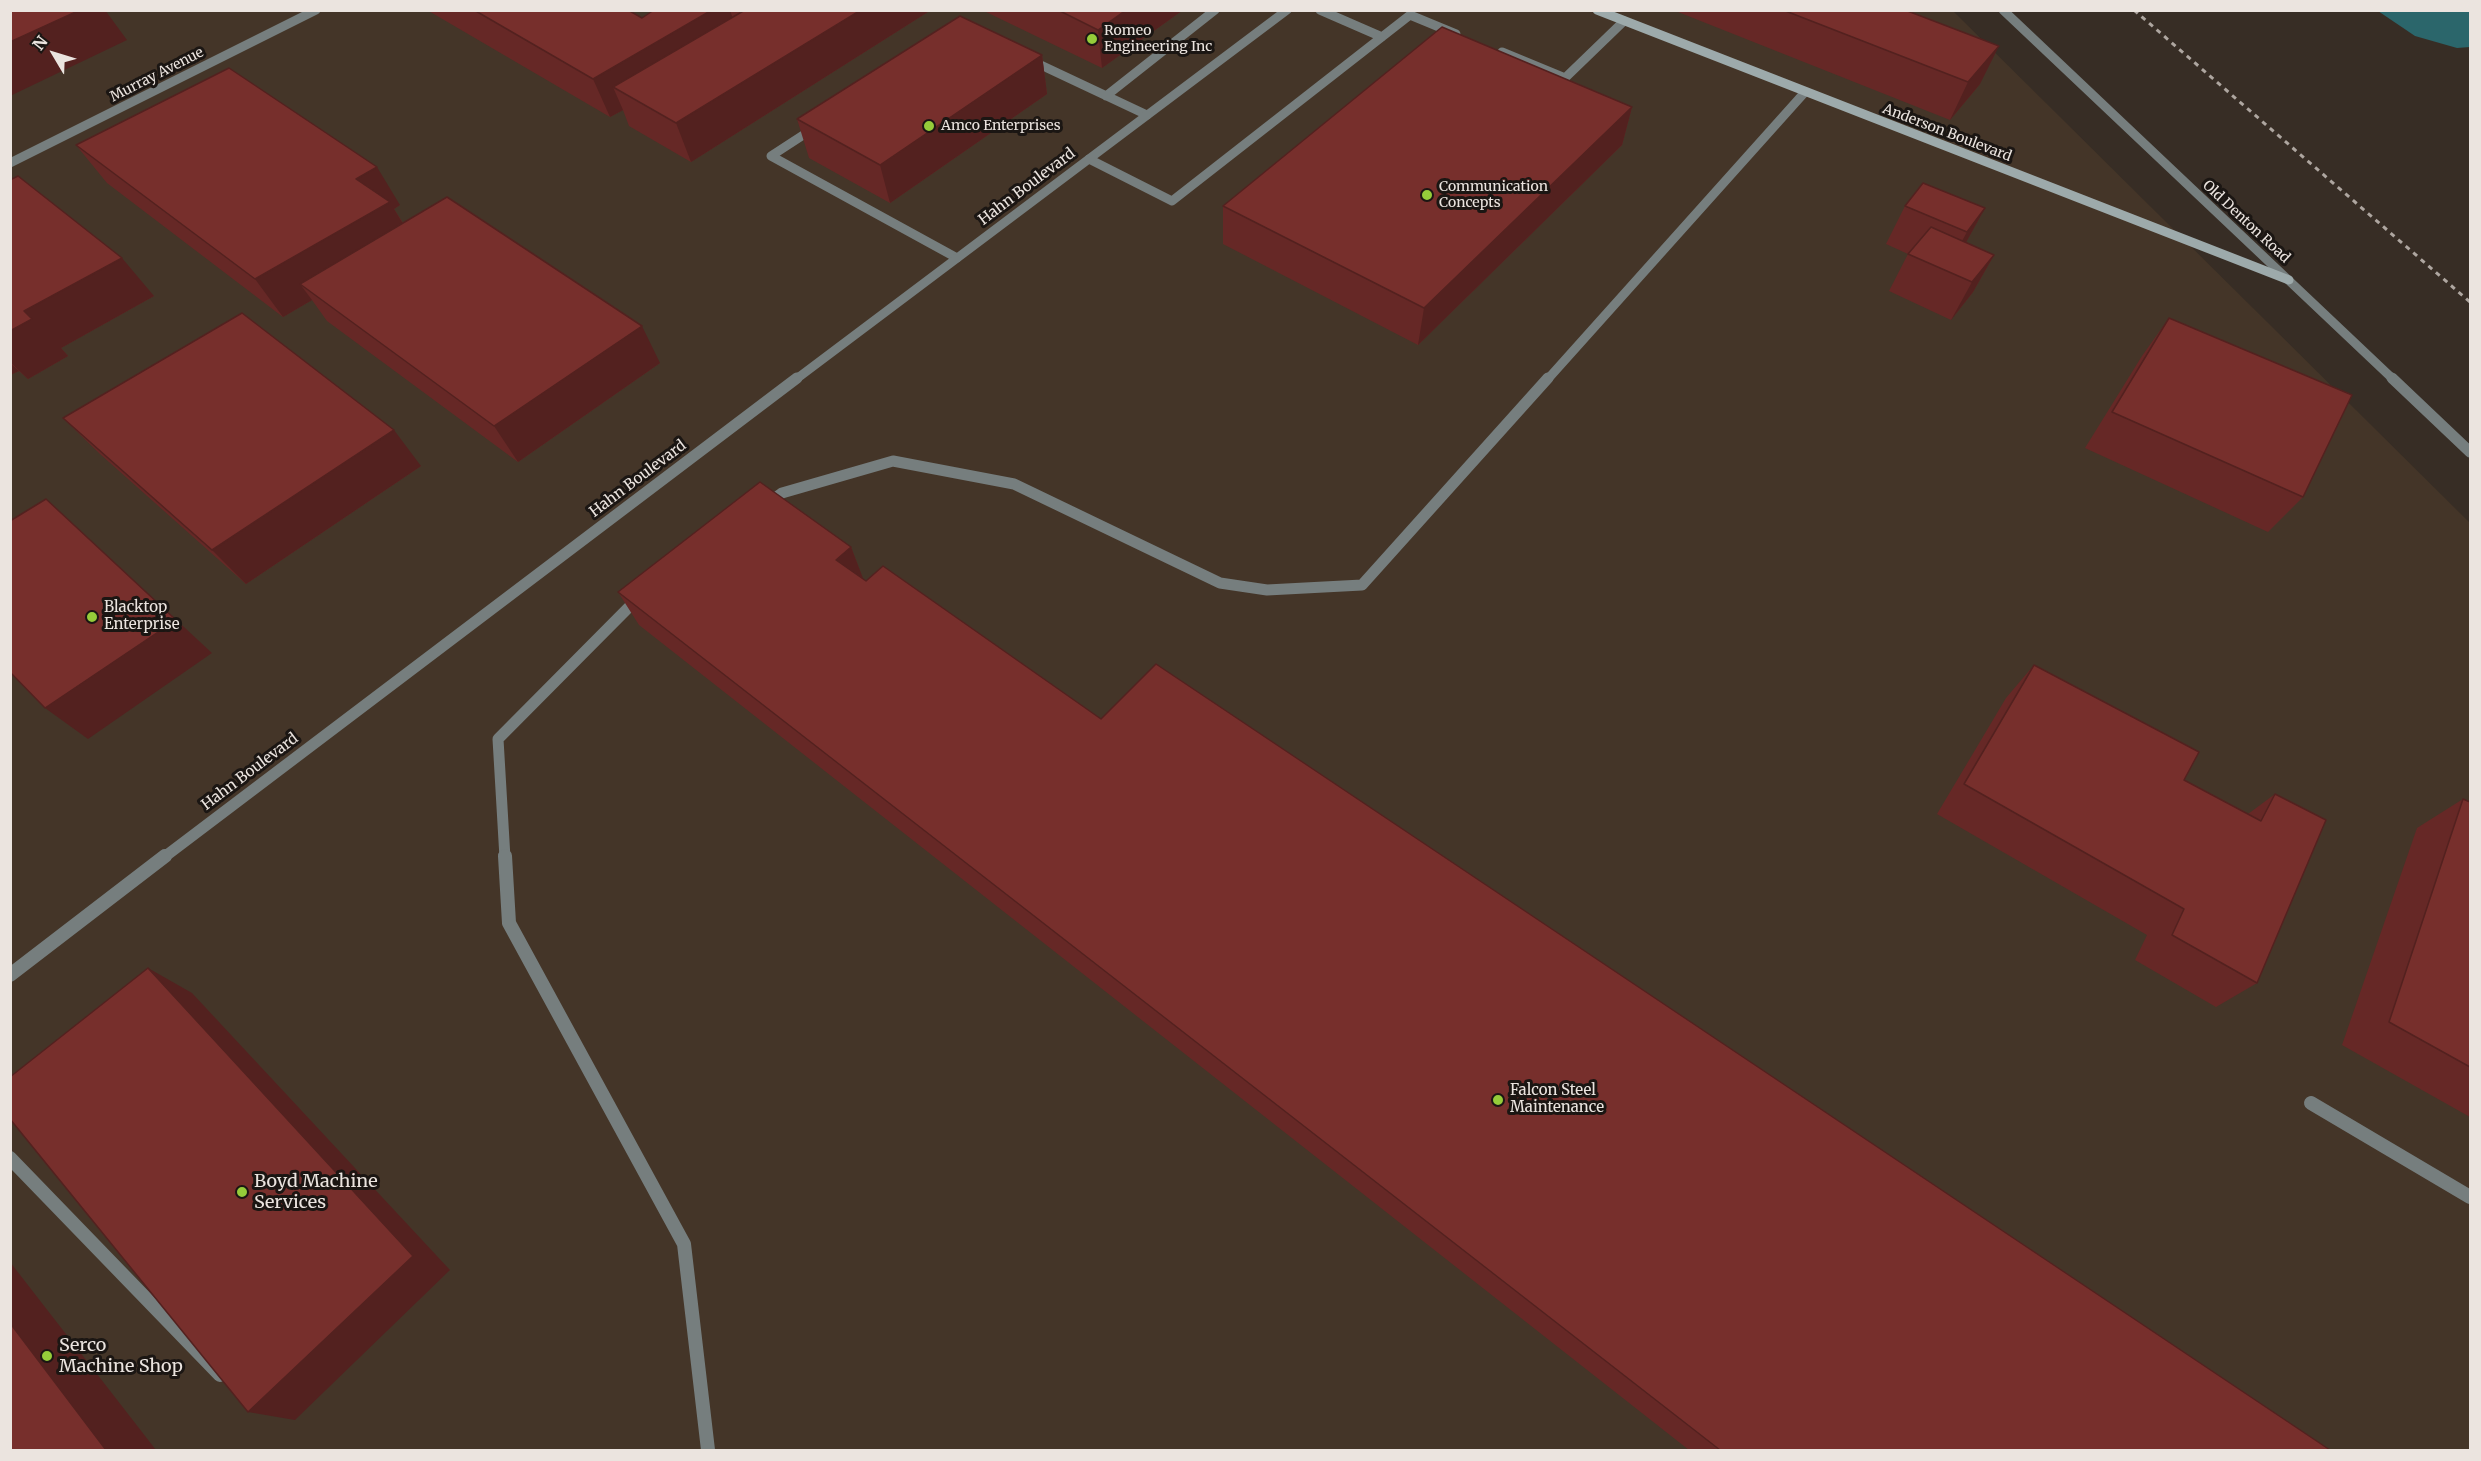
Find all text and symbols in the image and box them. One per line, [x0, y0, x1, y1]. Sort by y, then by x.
place label: Romeo Engineering Inc [1104, 23, 1212, 56]
north arrow [24, 24, 84, 84]
text: N [28, 32, 52, 54]
marker: Romeo Engineering Inc [1085, 32, 1099, 46]
street label: Murray Avenue [108, 44, 206, 106]
street label: Anderson Boulevard [1880, 101, 2014, 165]
place label: Amco Enterprises [941, 118, 1061, 134]
marker: Amco Enterprises [922, 119, 936, 133]
street label: Hahn Boulevard [975, 145, 1079, 229]
street label: Old Denton Road [2199, 177, 2293, 267]
place label: Communication Concepts [1439, 179, 1548, 212]
marker: Communication Concepts [1420, 188, 1434, 202]
street label: Hahn Boulevard [586, 437, 690, 521]
place label: Blacktop Enterprise [104, 599, 179, 634]
marker: Blacktop Enterprise [85, 610, 99, 624]
street label: Hahn Boulevard [198, 730, 302, 814]
place label: Falcon Steel Maintenance [1510, 1082, 1604, 1117]
marker: Falcon Steel Maintenance [1491, 1093, 1505, 1107]
place label: Boyd Machine Services [254, 1171, 378, 1214]
marker: Boyd Machine Services [235, 1185, 249, 1199]
place label: Serco Machine Shop [59, 1335, 183, 1378]
marker: Serco Machine Shop [40, 1349, 54, 1363]

